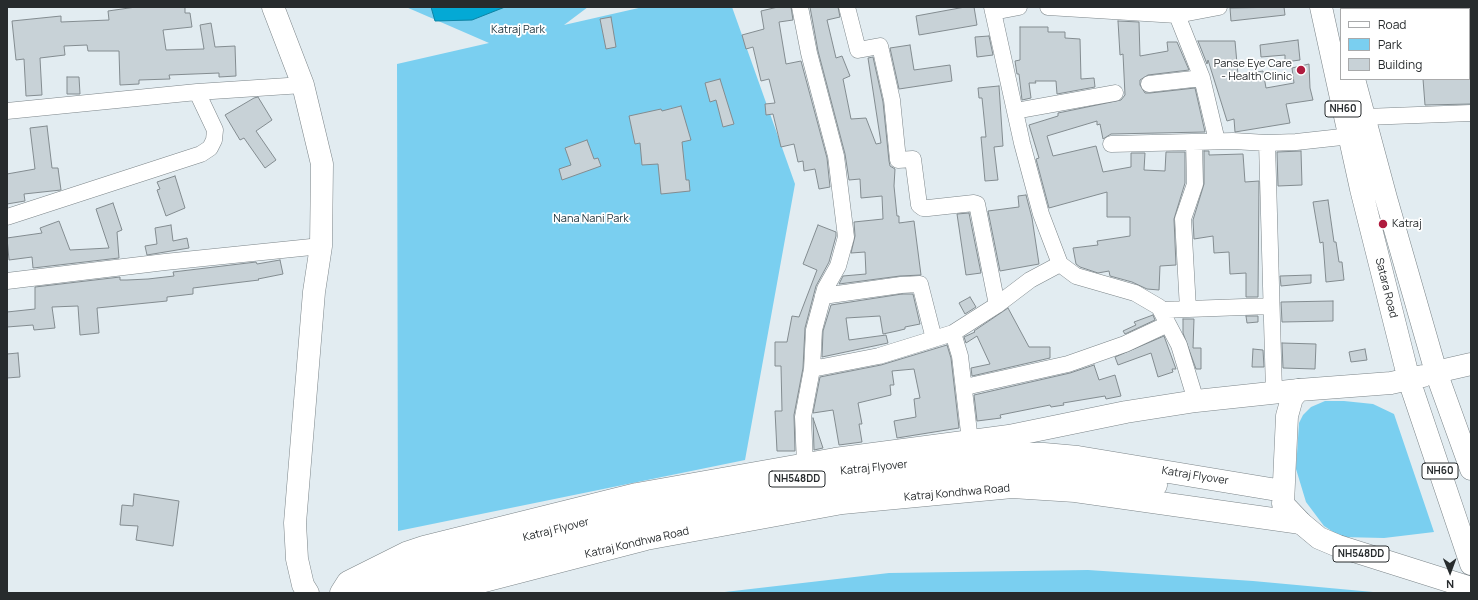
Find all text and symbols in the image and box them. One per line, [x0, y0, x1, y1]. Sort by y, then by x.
legend [1340, 8, 1470, 80]
text: Road [1378, 16, 1406, 33]
park label: Katraj Park [491, 23, 545, 37]
text: Park [1378, 36, 1402, 53]
text: Building [1378, 56, 1422, 73]
place label: Panse Eye Care - Health Clinic [1214, 57, 1292, 83]
marker: Panse Eye Care - Health Clinic [1295, 64, 1307, 76]
road number: NH60 [1325, 101, 1361, 117]
park label: Nana Nani Park [553, 212, 629, 226]
place label: Katraj [1392, 217, 1422, 231]
marker: Katraj [1377, 218, 1389, 230]
street label: Satara Road [1372, 257, 1400, 319]
street label: Katraj Flyover [840, 458, 908, 478]
road number: NH60 [1422, 463, 1458, 479]
street label: Katraj Flyover [1161, 464, 1229, 488]
road number: NH548DD [769, 471, 825, 487]
street label: Katraj Kondhwa Road [903, 482, 1011, 504]
street label: Katraj Flyover [522, 515, 590, 545]
street label: Katraj Kondhwa Road [584, 525, 690, 561]
road number: NH548DD [1333, 546, 1389, 562]
north arrow [1430, 552, 1470, 592]
text: N [1446, 577, 1454, 592]

